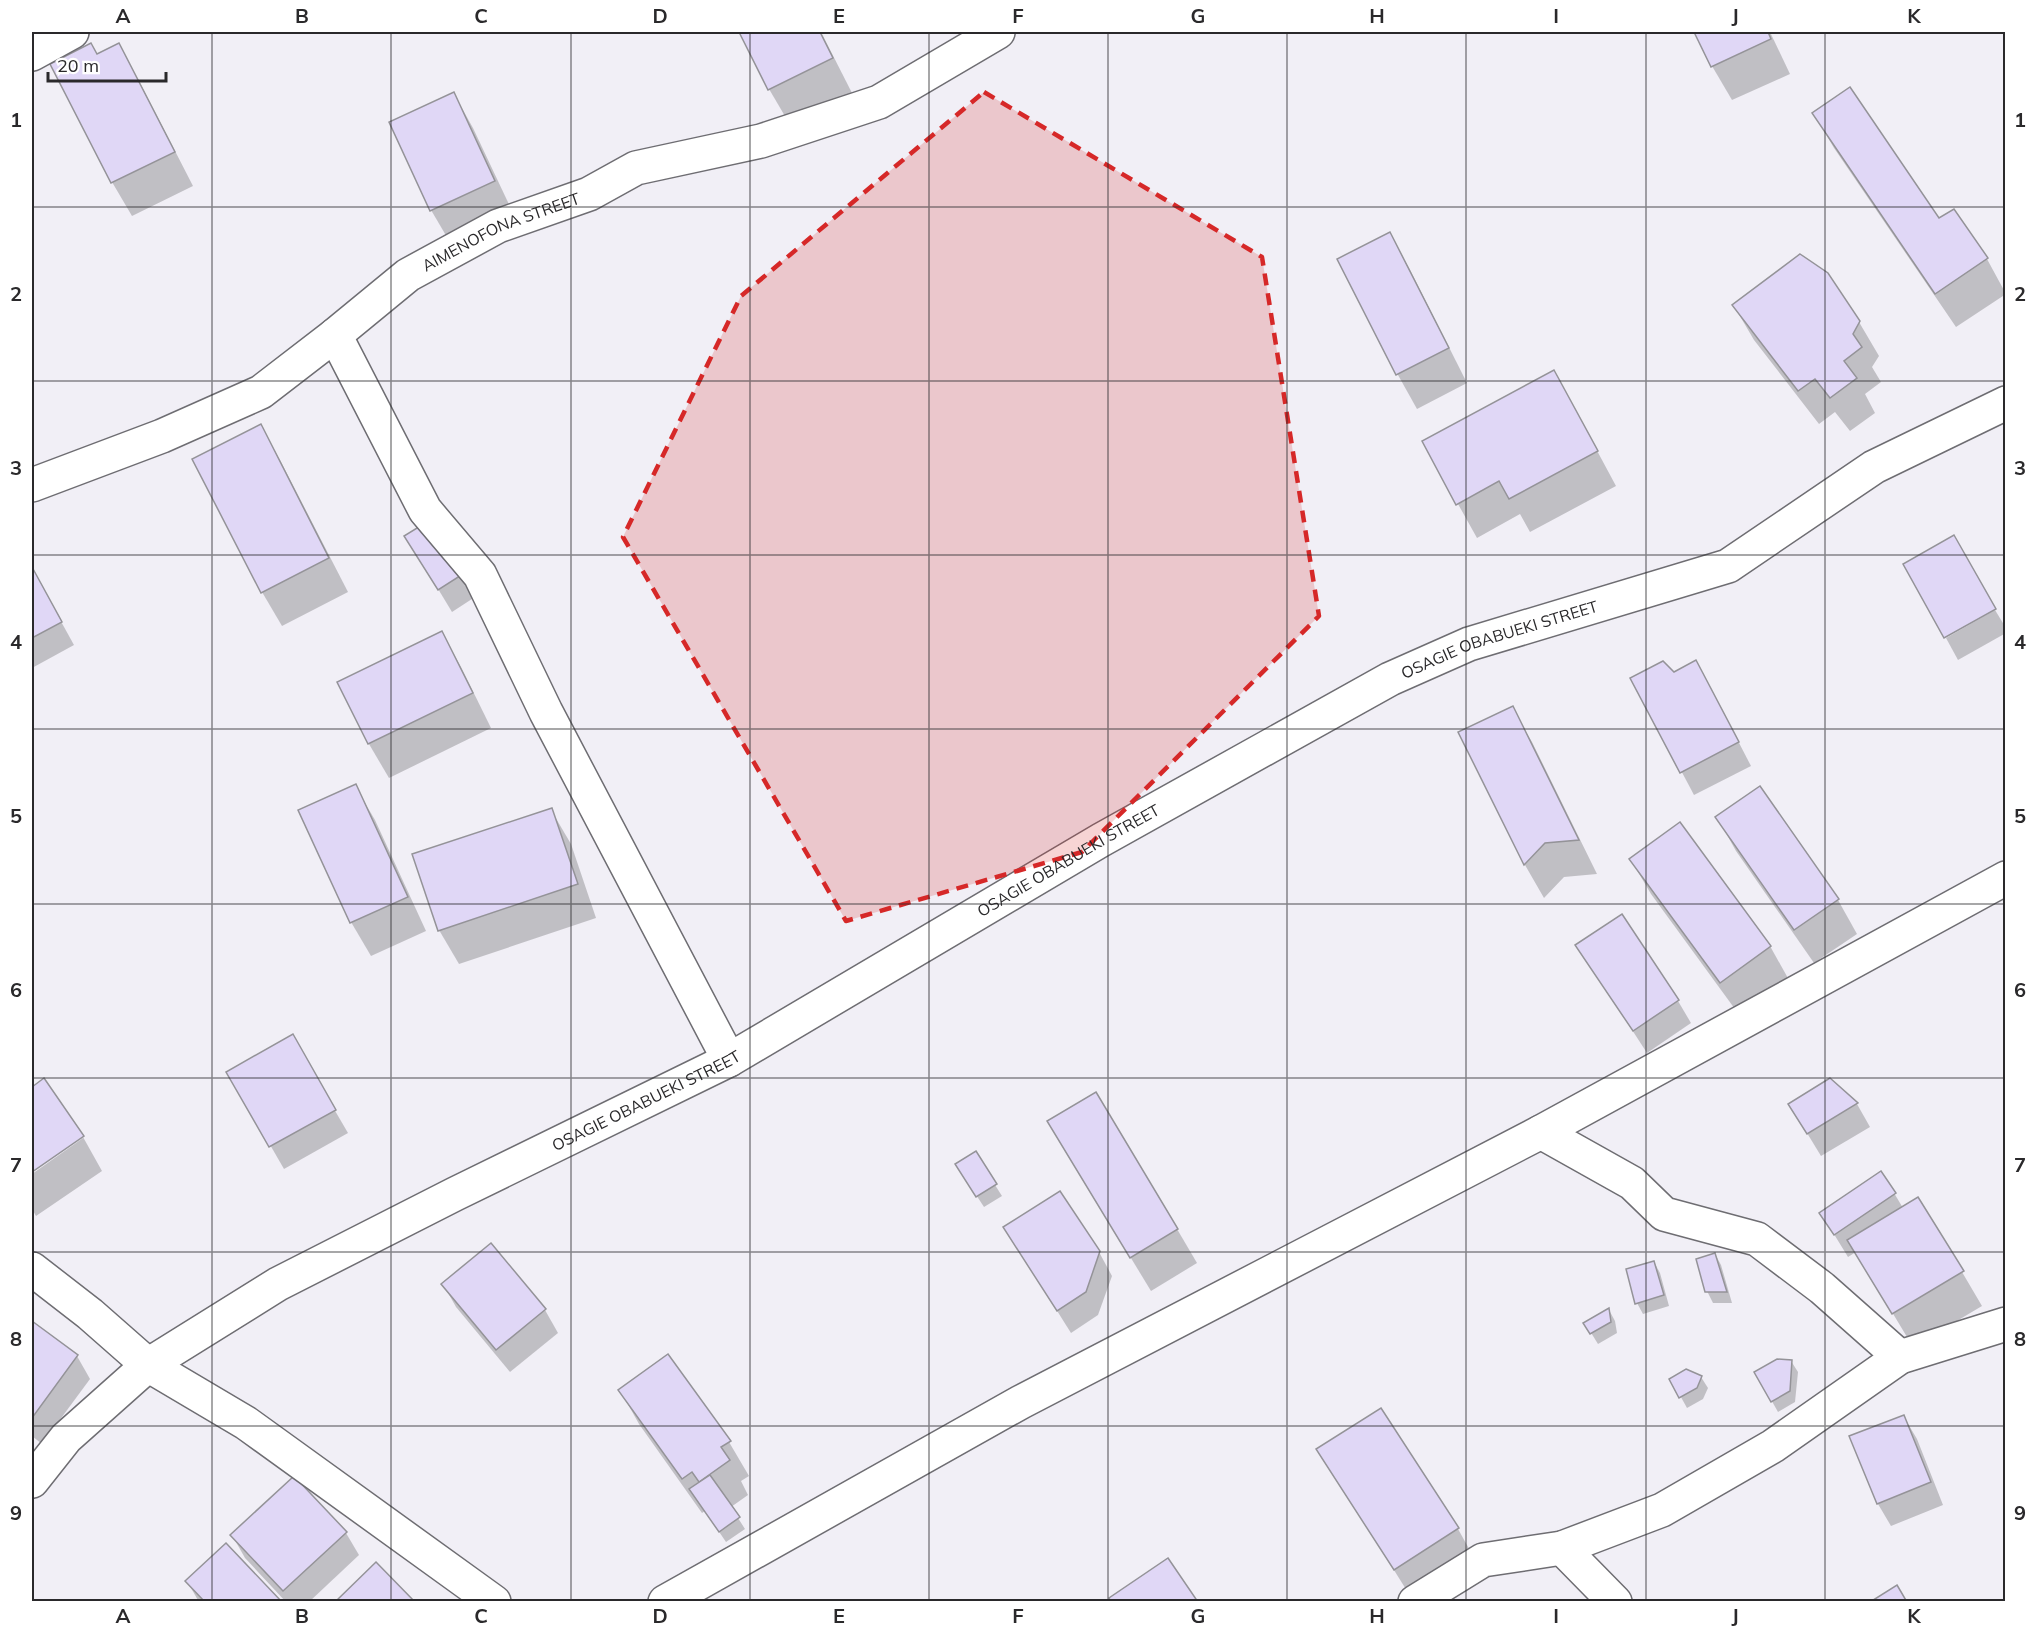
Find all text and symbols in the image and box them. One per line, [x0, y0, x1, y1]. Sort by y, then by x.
text: A [116, 3, 131, 28]
text: B [295, 3, 309, 28]
text: C [474, 3, 488, 28]
text: D [652, 3, 668, 28]
text: E [833, 3, 845, 28]
text: F [1012, 3, 1024, 28]
text: G [1191, 3, 1205, 28]
text: H [1369, 3, 1385, 28]
text: I [1553, 3, 1559, 28]
text: J [1731, 3, 1739, 28]
text: K [1907, 3, 1921, 28]
scale bar [48, 45, 166, 83]
text: 20 m [57, 54, 99, 77]
text: 1 [10, 107, 22, 132]
text: 1 [2014, 107, 2026, 132]
street label: AIMENOFONA STREET [418, 188, 583, 276]
text: 2 [10, 281, 22, 306]
text: 2 [2014, 281, 2026, 306]
text: 3 [10, 455, 22, 480]
text: 3 [2014, 455, 2026, 480]
street label: OSAGIE OBABUEKI STREET [1398, 596, 1600, 683]
text: 4 [10, 629, 22, 654]
text: 4 [2014, 629, 2026, 654]
street label: OSAGIE OBABUEKI STREET [973, 799, 1163, 921]
text: 5 [10, 803, 22, 828]
text: 5 [2014, 803, 2026, 828]
text: 6 [10, 977, 22, 1002]
text: 6 [2014, 977, 2026, 1002]
street label: OSAGIE OBABUEKI STREET [548, 1045, 744, 1155]
text: 7 [10, 1152, 22, 1177]
text: 7 [2014, 1152, 2026, 1177]
text: 8 [10, 1326, 22, 1351]
text: 8 [2014, 1326, 2026, 1351]
text: 9 [10, 1500, 22, 1525]
text: 9 [2014, 1500, 2026, 1525]
text: A [116, 1603, 131, 1628]
text: B [295, 1603, 309, 1628]
text: C [474, 1603, 488, 1628]
text: D [652, 1603, 668, 1628]
text: E [833, 1603, 845, 1628]
text: F [1012, 1603, 1024, 1628]
text: G [1191, 1603, 1205, 1628]
text: H [1369, 1603, 1385, 1628]
text: I [1553, 1603, 1559, 1628]
text: J [1731, 1603, 1739, 1628]
text: K [1907, 1603, 1921, 1628]

